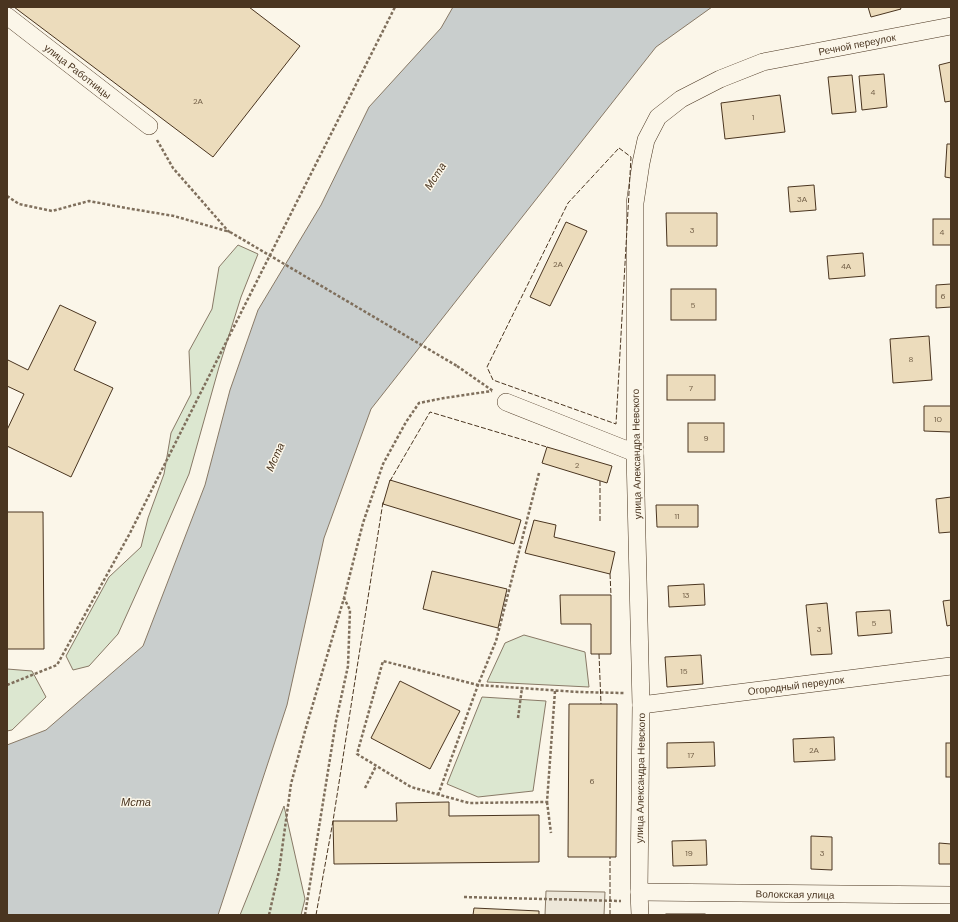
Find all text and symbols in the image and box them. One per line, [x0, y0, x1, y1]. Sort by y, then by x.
street label: Речной переулок [817, 30, 898, 58]
street label: улица Работницы [41, 41, 114, 102]
house number: 4 [871, 87, 876, 97]
house number: 2А [193, 96, 204, 106]
house number: 1 [752, 112, 754, 122]
water label: Мста [421, 160, 449, 192]
house number: 3А [797, 194, 808, 204]
house number: 3 [690, 225, 695, 235]
house number: 4 [940, 227, 945, 237]
house number: 2А [553, 259, 564, 269]
house number: 4А [841, 261, 852, 271]
house number: 6 [940, 291, 946, 301]
house number: 5 [691, 300, 696, 310]
house number: 8 [909, 354, 914, 364]
house number: 7 [689, 383, 693, 393]
street label: улица Александра Невского [629, 388, 644, 519]
house number: 10 [934, 414, 943, 424]
house number: 9 [703, 433, 709, 443]
water label: Мста [263, 441, 287, 473]
house number: 2 [575, 460, 580, 470]
house number: 11 [675, 511, 680, 521]
house number: 13 [682, 590, 690, 600]
house number: 5 [872, 618, 877, 628]
house number: 3 [817, 624, 822, 634]
house number: 15 [680, 666, 688, 676]
street label: Огородный переулок [747, 673, 846, 698]
street label: улица Александра Невского [633, 712, 648, 843]
house number: 2А [809, 745, 820, 755]
house number: 17 [688, 750, 694, 760]
house number: 6 [589, 776, 595, 786]
water label: Мста [121, 795, 151, 809]
house number: 19 [685, 848, 693, 858]
house number: 3 [820, 848, 825, 858]
street label: Волокская улица [756, 887, 835, 902]

